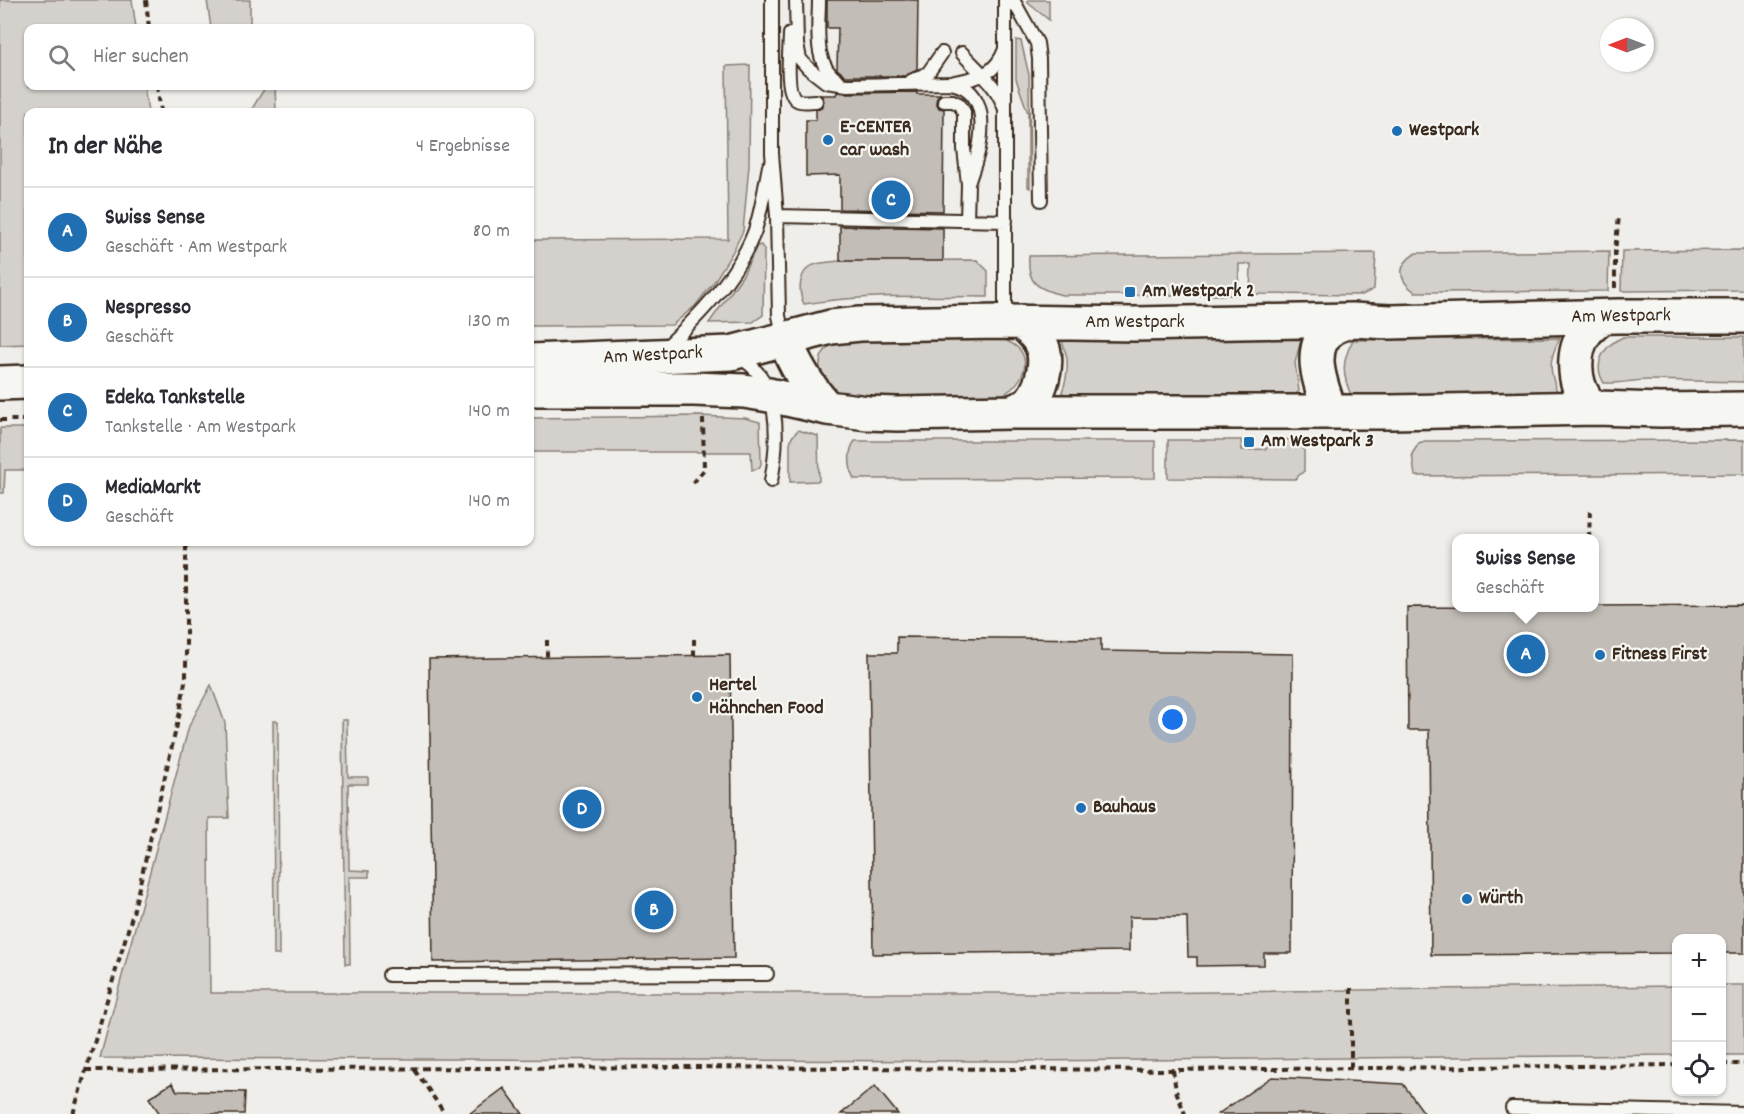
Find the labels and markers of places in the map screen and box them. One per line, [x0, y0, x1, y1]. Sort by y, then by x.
place label: E-CENTER car wash [840, 114, 912, 165]
place label: Westpark [1409, 117, 1479, 145]
marker: Westpark [1390, 124, 1404, 138]
marker: E-CENTER car wash [821, 133, 835, 147]
pin: C [872, 178, 910, 222]
place label: Am Westpark 2 [1142, 278, 1255, 306]
marker: Am Westpark 2 [1123, 285, 1137, 299]
place label: Am Westpark 3 [1261, 428, 1374, 456]
marker: Am Westpark 3 [1242, 435, 1256, 449]
pin: A [1506, 632, 1546, 676]
place label: Fitness First [1612, 641, 1708, 669]
marker: Fitness First [1593, 648, 1607, 662]
place label: Hertel Hähnchen Food [709, 672, 824, 723]
marker: Hertel Hähnchen Food [690, 690, 704, 704]
pin: D [562, 786, 602, 832]
place label: Bauhaus [1093, 794, 1156, 822]
marker: Bauhaus [1074, 801, 1088, 815]
place label: Würth [1479, 885, 1523, 913]
pin: B [634, 888, 674, 932]
marker: Würth [1460, 892, 1474, 906]

